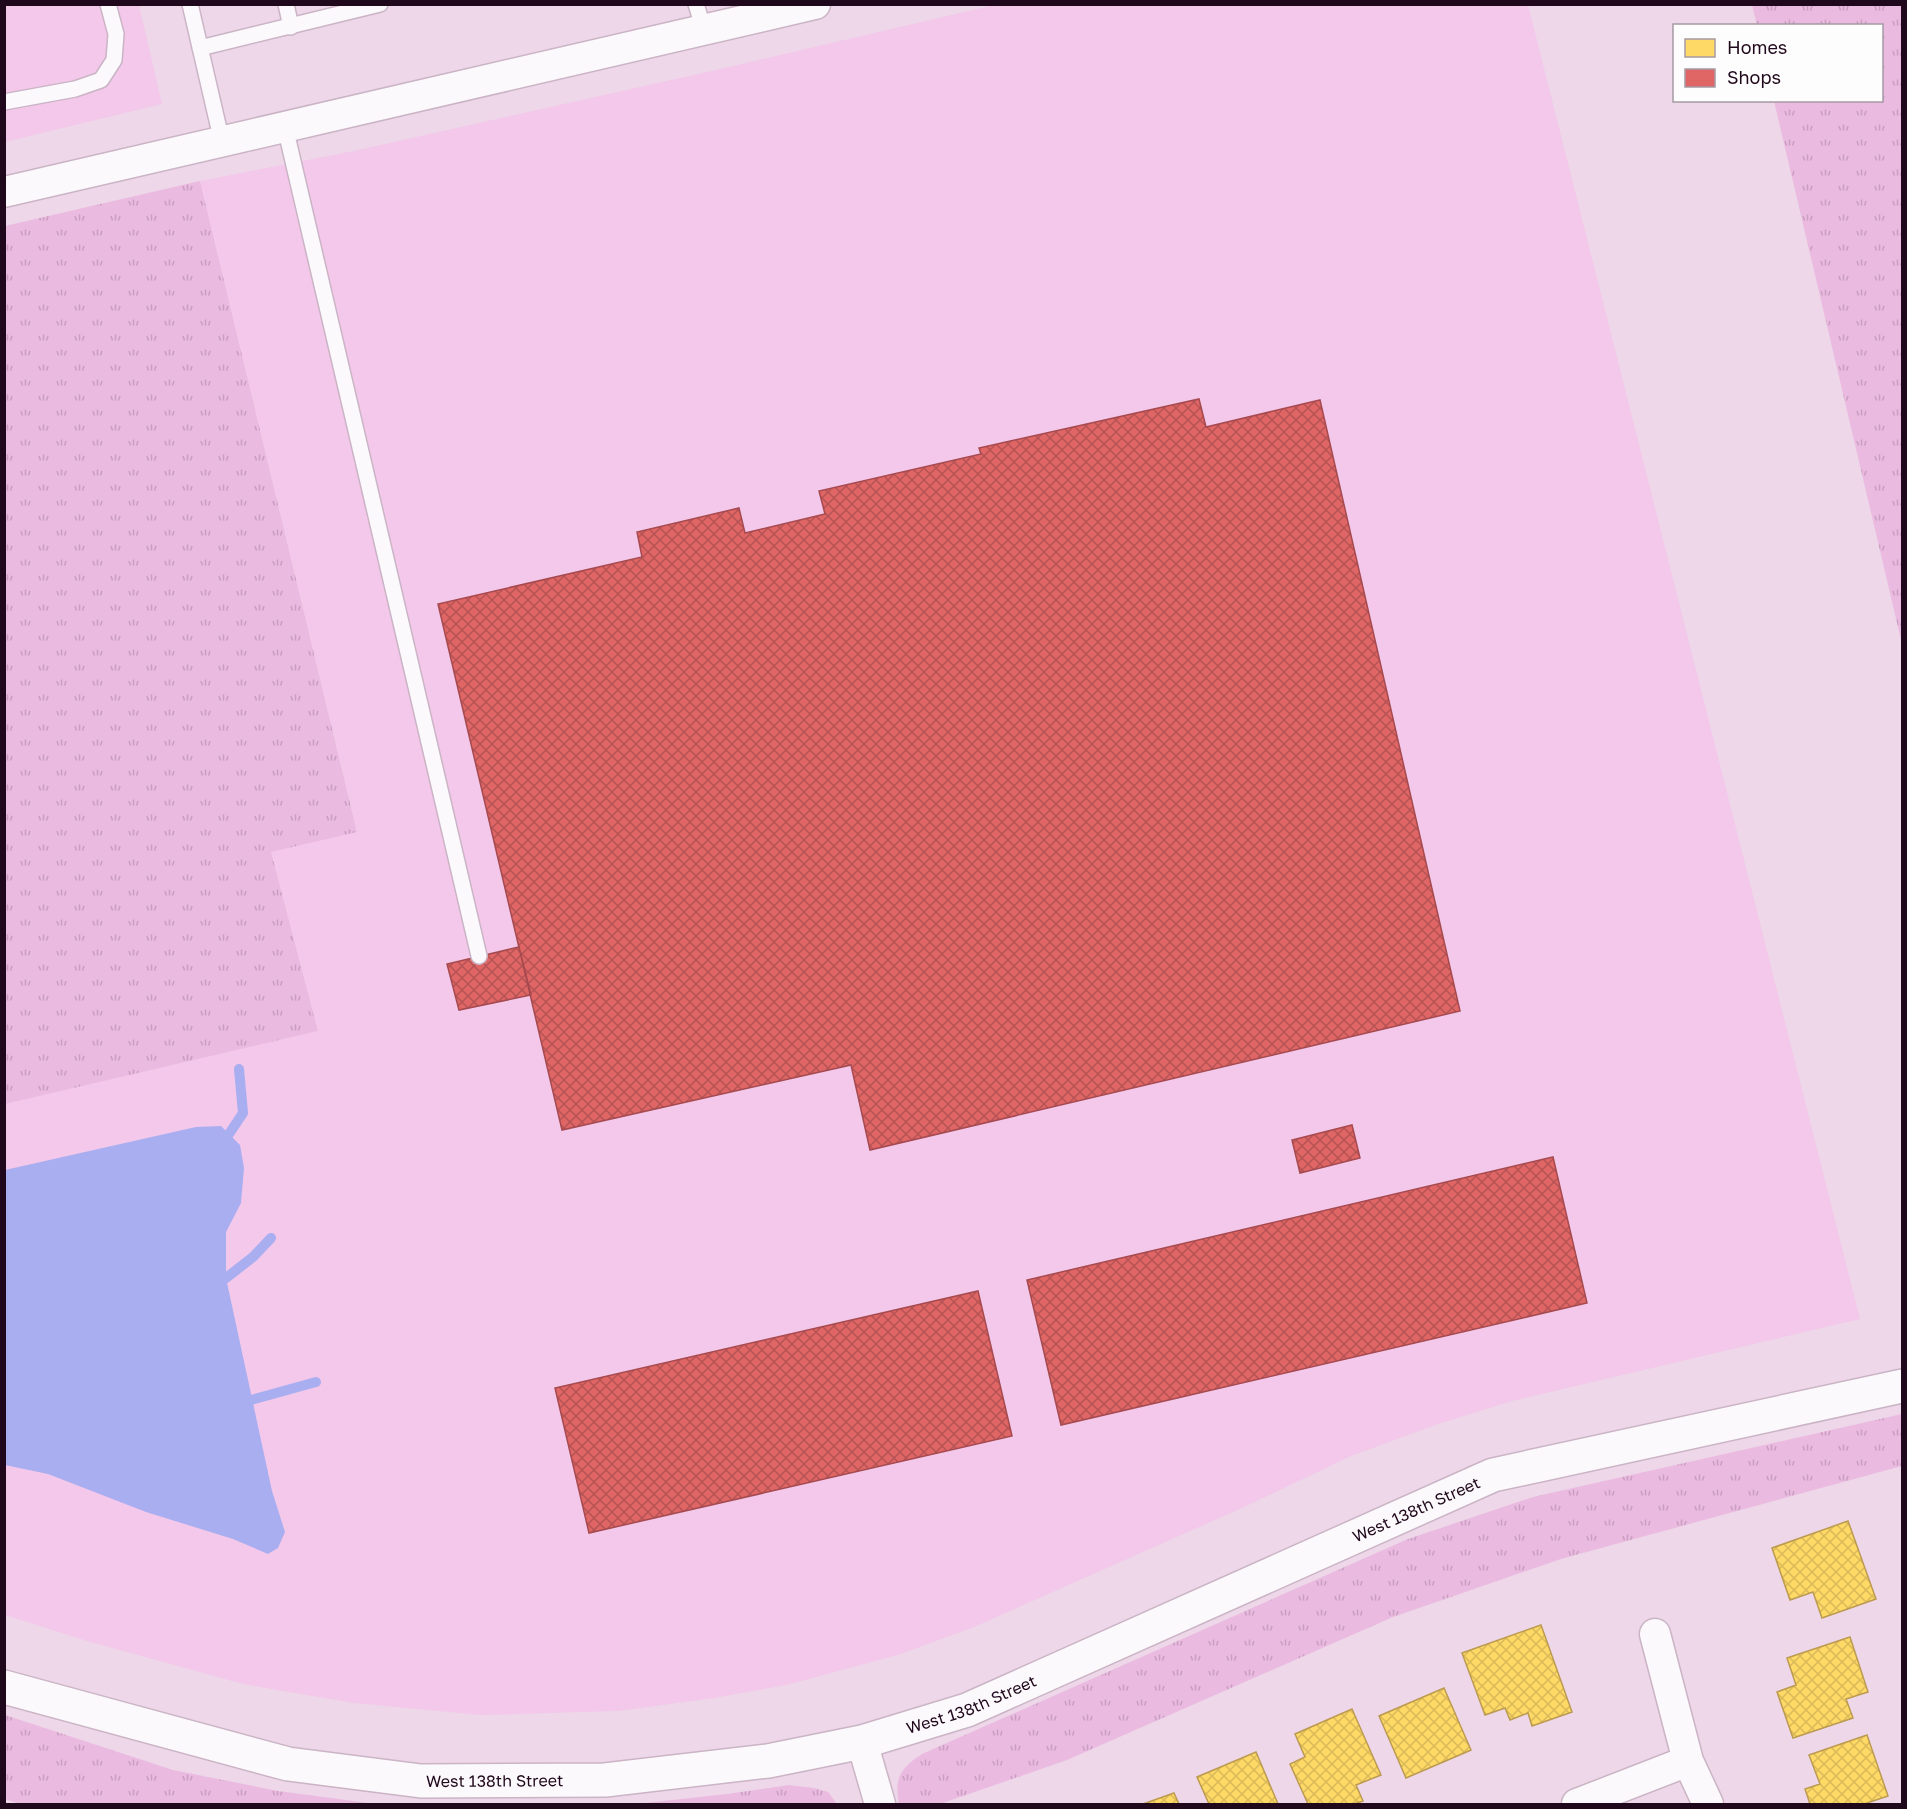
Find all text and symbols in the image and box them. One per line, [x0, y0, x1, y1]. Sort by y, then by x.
legend [1673, 24, 1883, 102]
text: Homes [1727, 36, 1787, 58]
text: Shops [1727, 66, 1781, 88]
street label: West 138th Street [1349, 1472, 1483, 1547]
street label: West 138th Street [904, 1670, 1039, 1738]
street label: West 138th Street [426, 1770, 563, 1791]

